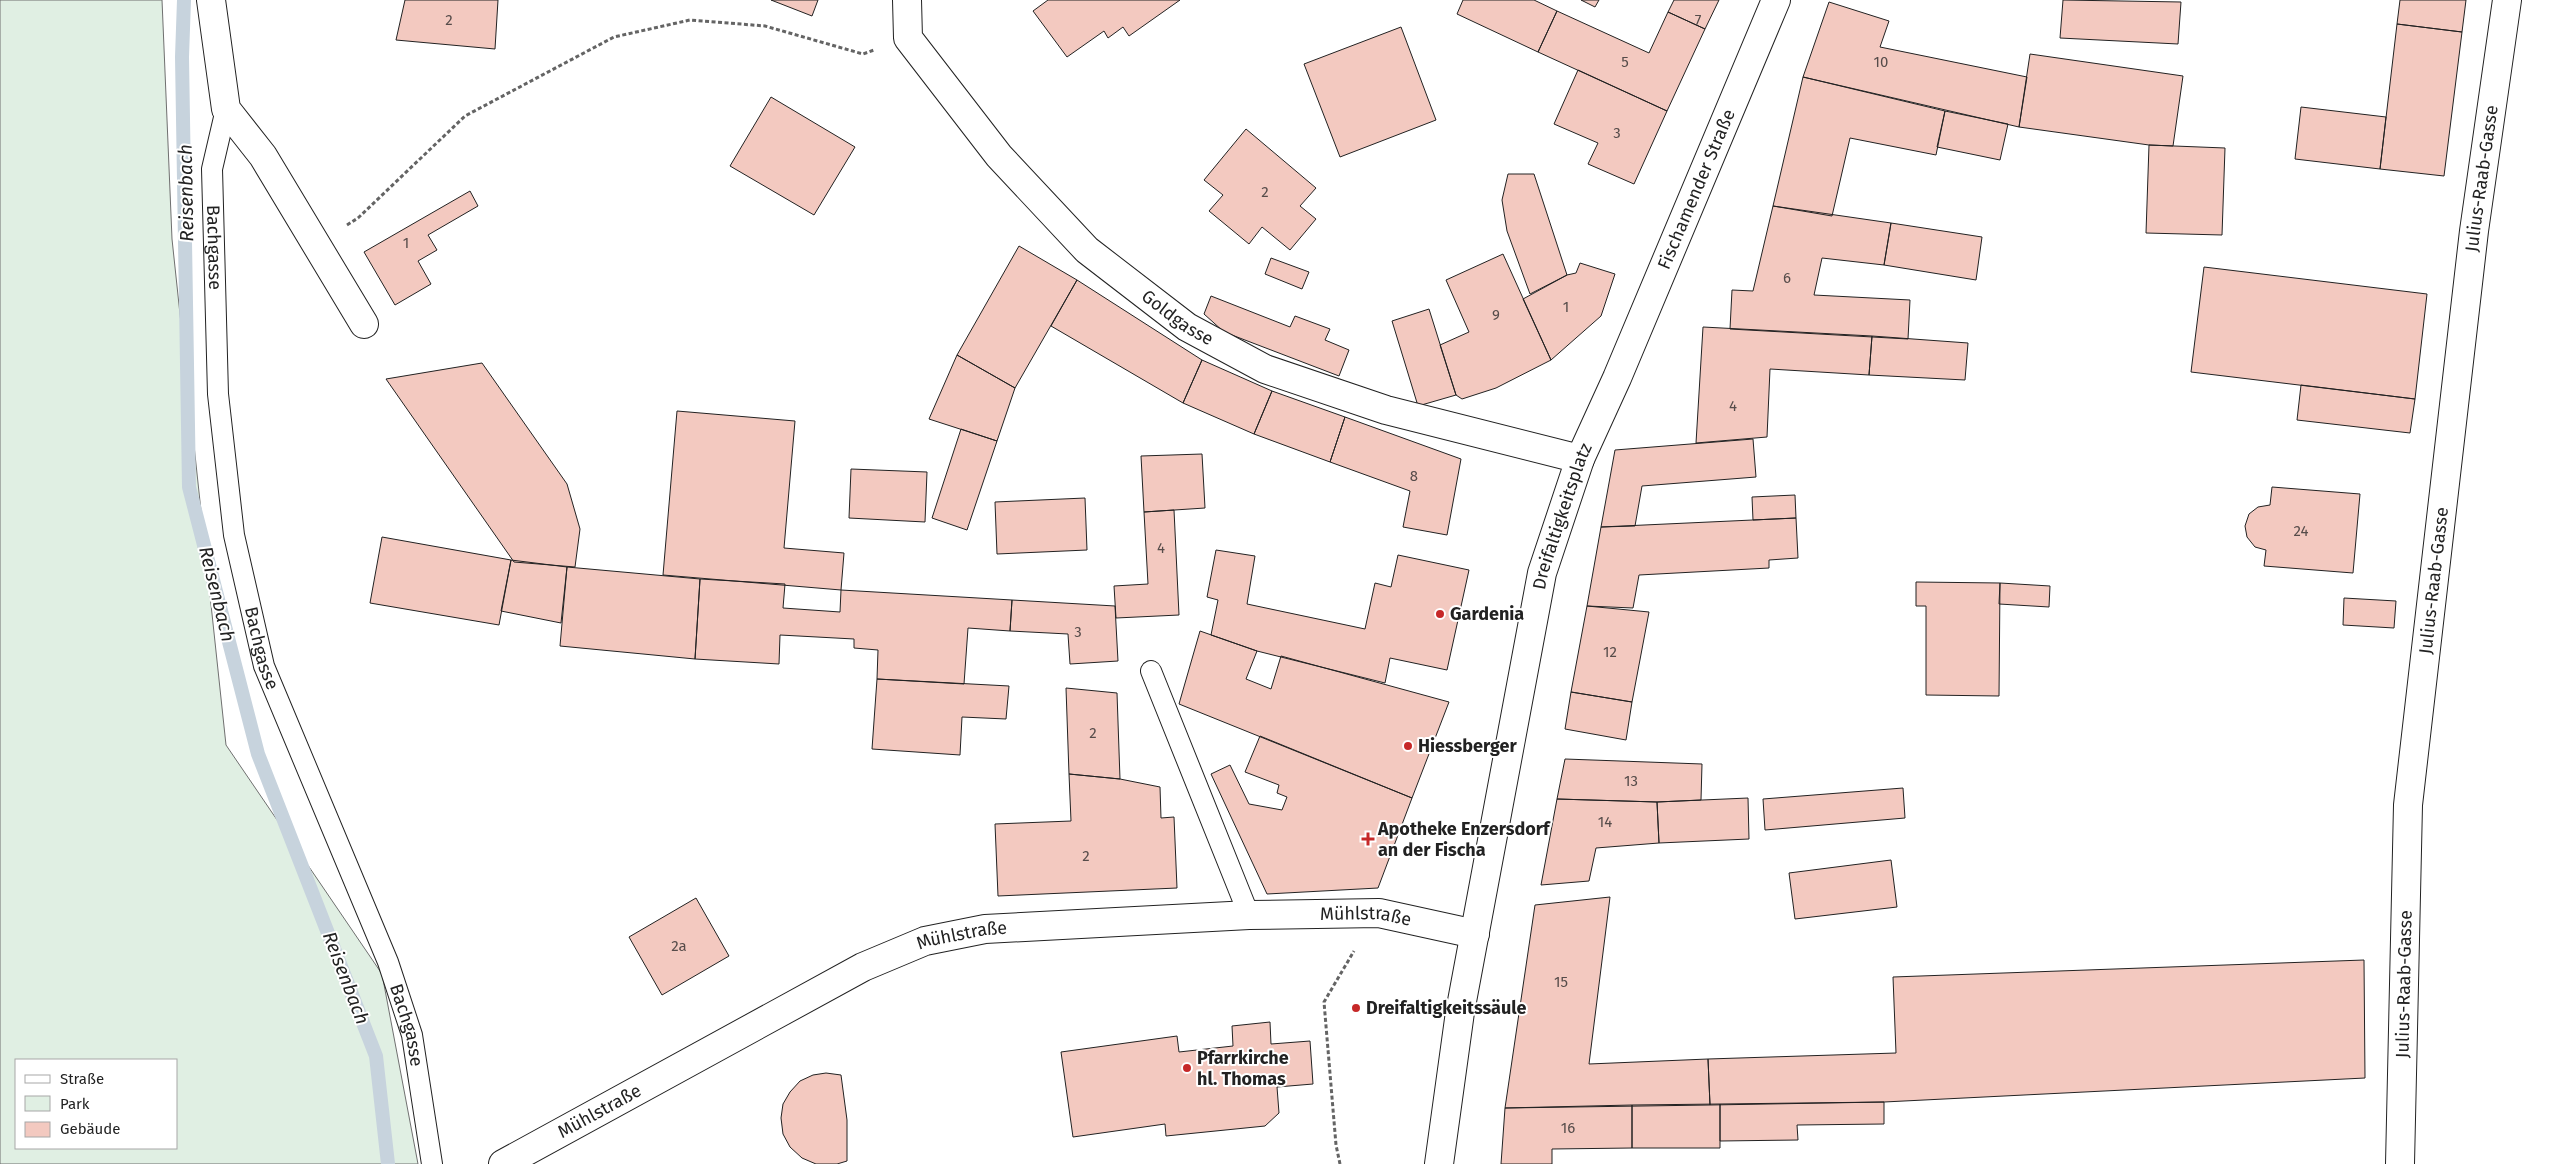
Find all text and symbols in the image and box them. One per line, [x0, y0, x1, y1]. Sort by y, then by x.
house number: 2 [445, 11, 453, 29]
house number: 7 [1695, 11, 1702, 29]
house number: 5 [1621, 53, 1629, 71]
house number: 10 [1874, 53, 1888, 71]
street label: Julius-Raab-Gasse [2461, 104, 2503, 253]
street label: Fischamender Straße [1653, 106, 1740, 273]
house number: 3 [1613, 124, 1621, 142]
water label: Reisenbach [174, 144, 198, 242]
house number: 2 [1261, 183, 1269, 201]
street label: Bachgasse [202, 205, 226, 290]
house number: 1 [403, 234, 409, 252]
house number: 6 [1783, 269, 1791, 287]
street label: Goldgasse [1137, 285, 1217, 350]
house number: 1 [1563, 298, 1569, 316]
house number: 9 [1492, 306, 1500, 324]
house number: 4 [1729, 397, 1737, 415]
street label: Dreifaltigkeitsplatz [1528, 439, 1597, 591]
house number: 8 [1410, 467, 1418, 485]
street label: Julius-Raab-Gasse [2414, 506, 2453, 655]
house number: 24 [2293, 522, 2309, 540]
house number: 4 [1157, 539, 1165, 557]
water label: Reisenbach [194, 544, 240, 644]
place label: Gardenia [1450, 603, 1524, 625]
street label: Bachgasse [240, 605, 284, 693]
marker: Gardenia [1434, 608, 1446, 620]
house number: 3 [1074, 623, 1082, 641]
house number: 12 [1603, 643, 1617, 661]
house number: 2 [1089, 724, 1097, 742]
place label: Hiessberger [1418, 735, 1517, 757]
marker: Hiessberger [1402, 740, 1414, 752]
house number: 13 [1624, 772, 1638, 790]
house number: 14 [1598, 813, 1612, 831]
place label: Apotheke Enzersdorf an der Fischa [1377, 818, 1551, 861]
marker: Apotheke Enzersdorf an der Fischa [1362, 833, 1374, 845]
house number: 2 [1082, 847, 1090, 865]
street label: Mühlstraße [1320, 902, 1413, 931]
street label: Julius-Raab-Gasse [2391, 910, 2417, 1058]
street label: Mühlstraße [913, 917, 1008, 954]
water label: Reisenbach [318, 928, 374, 1028]
house number: 2a [671, 937, 687, 955]
house number: 15 [1554, 973, 1568, 991]
street label: Bachgasse [385, 981, 428, 1068]
place label: Dreifaltigkeitssäule [1366, 997, 1527, 1019]
marker: Dreifaltigkeitssäule [1350, 1002, 1362, 1014]
place label: Pfarrkirche hl. Thomas [1197, 1047, 1289, 1090]
legend [15, 1059, 178, 1149]
marker: Pfarrkirche hl. Thomas [1181, 1062, 1193, 1074]
text: Straße [60, 1070, 104, 1088]
street label: Mühlstraße [554, 1079, 645, 1143]
text: Park [60, 1095, 90, 1113]
house number: 16 [1561, 1119, 1575, 1137]
text: Gebäude [60, 1120, 120, 1138]

